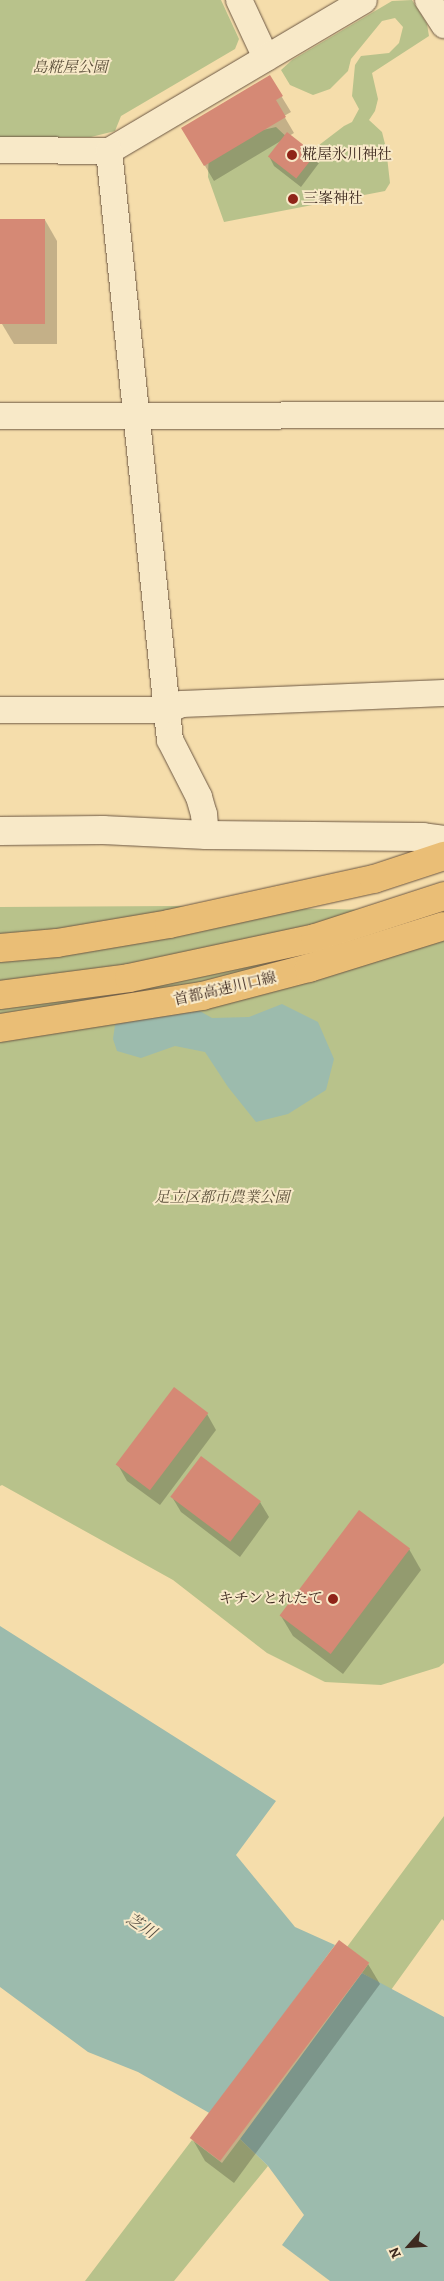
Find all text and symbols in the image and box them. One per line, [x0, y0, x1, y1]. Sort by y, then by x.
park label: 島糀屋公園 [33, 59, 107, 77]
place label: 糀屋氷川神社 [302, 146, 392, 164]
marker: 糀屋氷川神社 [286, 149, 298, 161]
place label: 三峯神社 [303, 190, 363, 208]
marker: 三峯神社 [287, 193, 299, 205]
street label: 首都高速川口線 [172, 968, 278, 1010]
park label: 足立区都市農業公園 [155, 1189, 289, 1207]
place label: キチンとれたて [218, 1590, 323, 1608]
marker: キチンとれたて [327, 1593, 339, 1605]
water label: 芝川 [122, 1909, 160, 1943]
north arrow [384, 2221, 434, 2271]
text: N [384, 2244, 406, 2262]

